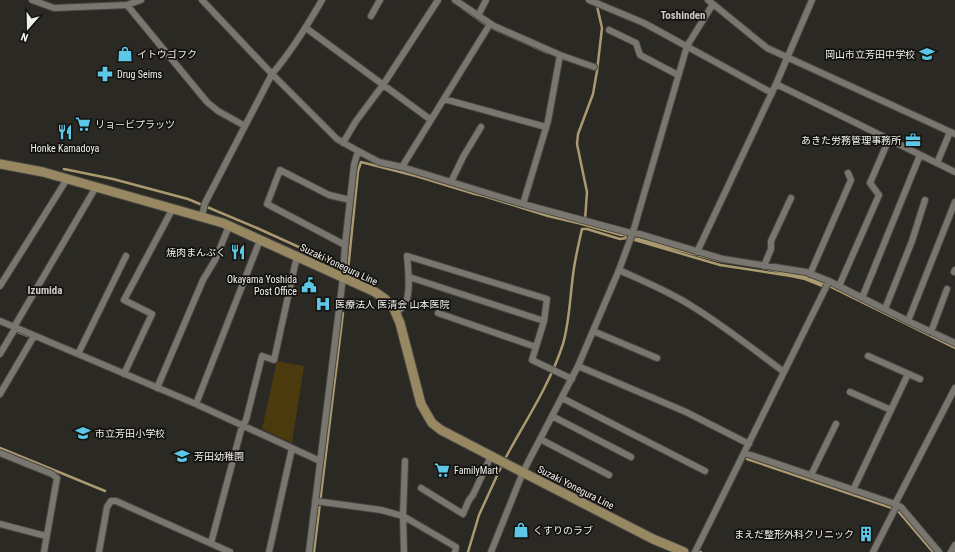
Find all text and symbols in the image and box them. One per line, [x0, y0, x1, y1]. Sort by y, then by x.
north arrow [8, 8, 48, 48]
district label: Toshinden [660, 9, 706, 22]
text: N [19, 30, 30, 44]
shop icon: イトウゴフク [116, 45, 134, 63]
school or university icon: 岡山市立芳田中学校 [918, 45, 936, 63]
place label: イトウゴフク [137, 49, 197, 60]
place label: 岡山市立芳田中学校 [825, 49, 915, 60]
pharmacy icon: Drug Seims [96, 65, 114, 83]
place label: Drug Seims [117, 69, 163, 80]
supermarket icon: リョービプラッツ [74, 115, 92, 133]
place label: リョービプラッツ [95, 119, 175, 130]
restaurant icon: Honke Kamadoya [56, 123, 74, 141]
office icon: あきた労務管理事務所 [904, 131, 922, 149]
place label: あきた労務管理事務所 [801, 135, 901, 146]
place label: Honke Kamadoya [31, 143, 100, 154]
street label: Suzaki Yonegura Line [298, 242, 379, 287]
restaurant icon: 焼肉まんぷく [229, 243, 247, 261]
place label: 焼肉まんぷく [166, 247, 226, 258]
place label: Okayama Yoshida Post Office [227, 274, 297, 297]
public building icon: Okayama Yoshida Post Office [300, 276, 318, 294]
district label: Izumida [28, 284, 62, 297]
hospital icon: 医療法人 医清会 山本医院 [314, 295, 332, 313]
place label: 医療法人 医清会 山本医院 [335, 299, 450, 310]
school or university icon: 市立芳田小学校 [74, 424, 92, 442]
place label: 市立芳田小学校 [95, 428, 165, 439]
school or university icon: 芳田幼稚園 [173, 447, 191, 465]
place label: 芳田幼稚園 [194, 451, 244, 462]
supermarket icon: FamilyMart [433, 461, 451, 479]
street label: Suzaki Yonegura Line [536, 463, 616, 512]
place label: FamilyMart [454, 465, 498, 476]
shop icon: くすりのラブ [512, 521, 530, 539]
place label: くすりのラブ [533, 525, 593, 536]
building icon: まえだ整形外科クリニック [857, 525, 875, 543]
place label: まえだ整形外科クリニック [734, 529, 854, 540]

